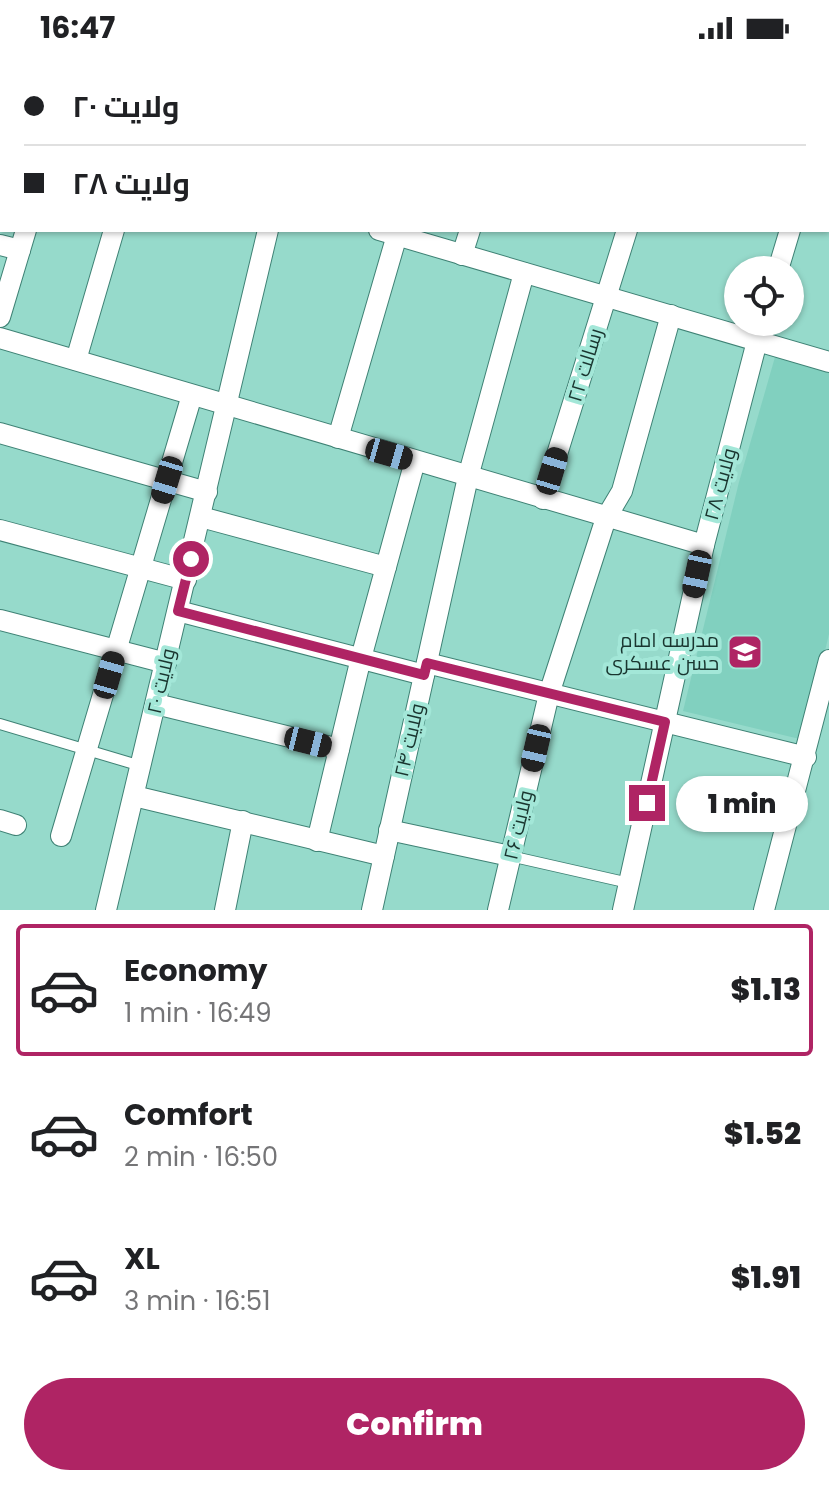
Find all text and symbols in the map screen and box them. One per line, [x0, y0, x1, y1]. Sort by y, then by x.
text: 16:47 [40, 6, 115, 49]
text: ولایت ۲۰ [72, 85, 179, 128]
text: ولایت ۲۸ [72, 162, 190, 205]
map controls [724, 256, 804, 336]
button: locate [724, 256, 804, 336]
street label: رسالت ۲۲ [561, 325, 609, 405]
car [363, 436, 415, 472]
car [534, 445, 570, 497]
street label: ولایت ۲۸ [697, 445, 743, 523]
car [149, 454, 185, 506]
route start [173, 541, 209, 577]
car [680, 548, 714, 600]
place label: مدرسه امام حسن عسکری [606, 626, 719, 677]
school or university icon: مدرسه امام حسن عسکری [726, 633, 764, 671]
street label: ولایت ۲۰ [140, 646, 182, 716]
car [91, 649, 127, 701]
street label: ولایت ۲۴ [387, 700, 431, 780]
car [519, 722, 553, 774]
car [282, 725, 334, 759]
callout: 1 min [675, 775, 807, 831]
route end [629, 785, 665, 821]
text: 1 min [708, 786, 776, 822]
street label: ولایت ۲۶ [496, 787, 540, 863]
text: Economy [124, 949, 268, 992]
icon: car [28, 954, 100, 1026]
text: $1.13 [731, 968, 801, 1011]
text: 1 min · 16:49 [124, 995, 272, 1031]
text: Comfort [124, 1093, 253, 1136]
icon: car [28, 1098, 100, 1170]
text: $1.52 [724, 1112, 801, 1155]
text: 2 min · 16:50 [124, 1139, 278, 1175]
text: XL [124, 1237, 160, 1280]
icon: car [28, 1242, 100, 1314]
text: $1.91 [731, 1256, 801, 1299]
text: 3 min · 16:51 [124, 1283, 270, 1319]
button: Confirm [24, 1378, 805, 1470]

